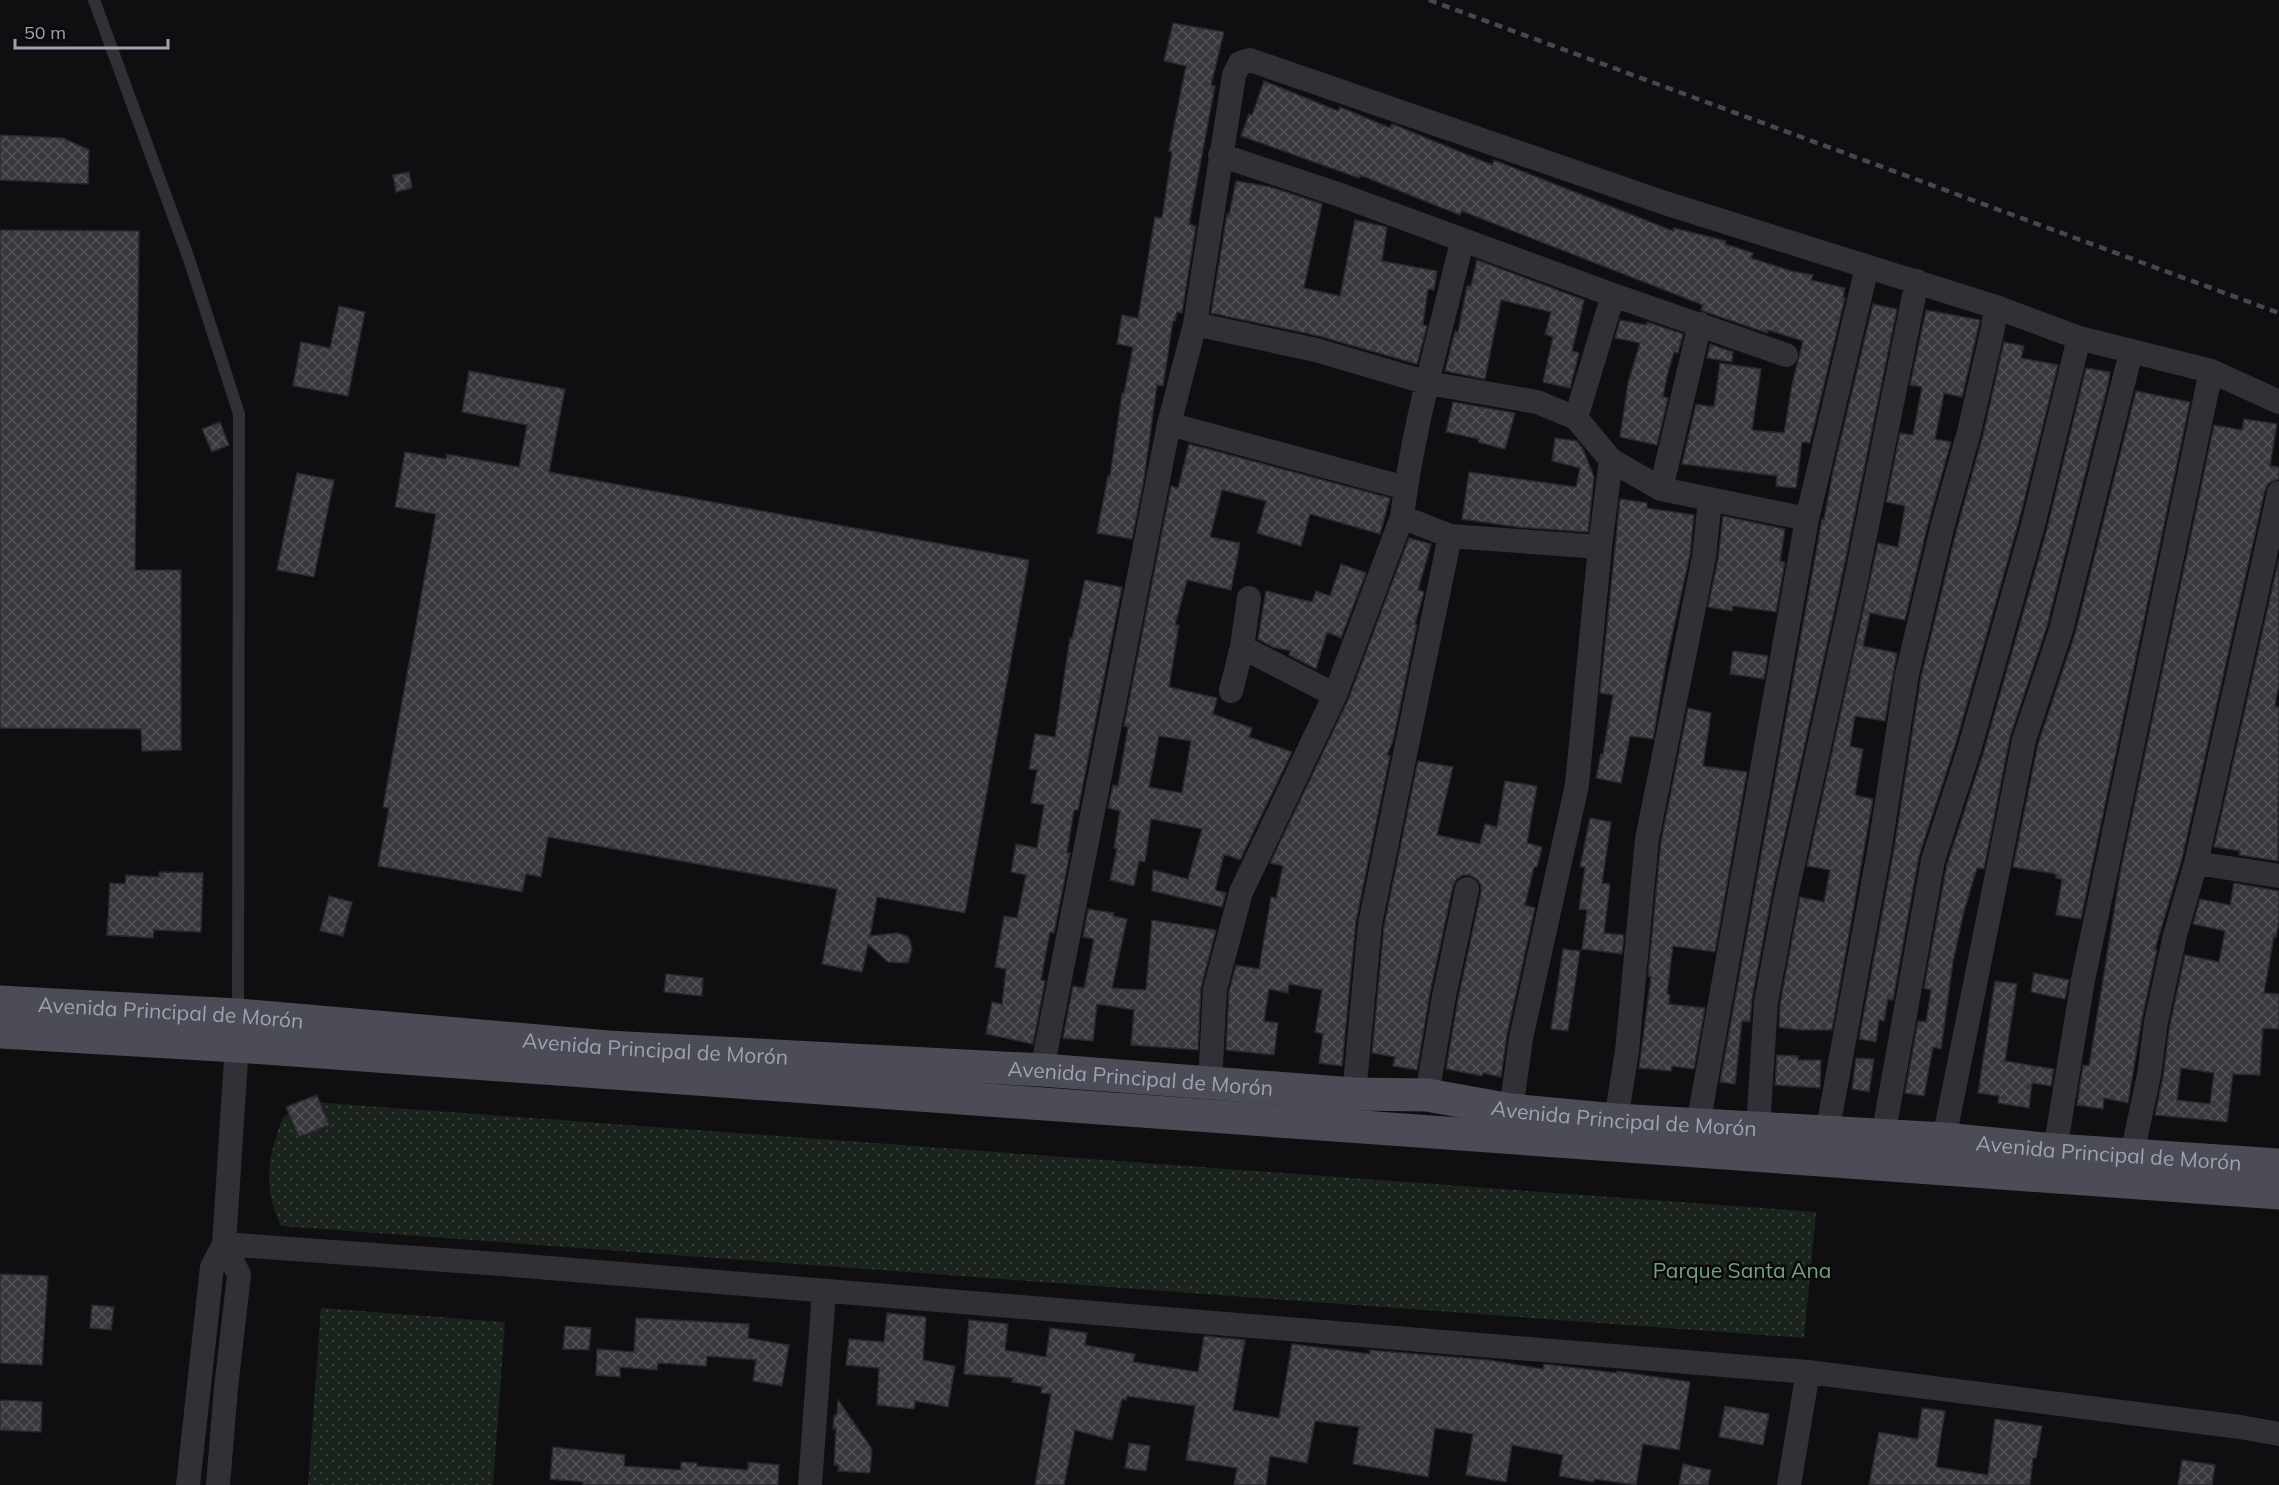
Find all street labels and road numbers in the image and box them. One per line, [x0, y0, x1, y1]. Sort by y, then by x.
street label: Avenida Principal de Morón [37, 991, 305, 1034]
street label: Avenida Principal de Morón [521, 1027, 789, 1070]
street label: Avenida Principal de Morón [1007, 1055, 1274, 1101]
street label: Avenida Principal de Morón [1489, 1094, 1758, 1141]
street label: Avenida Principal de Morón [1975, 1129, 2242, 1175]

